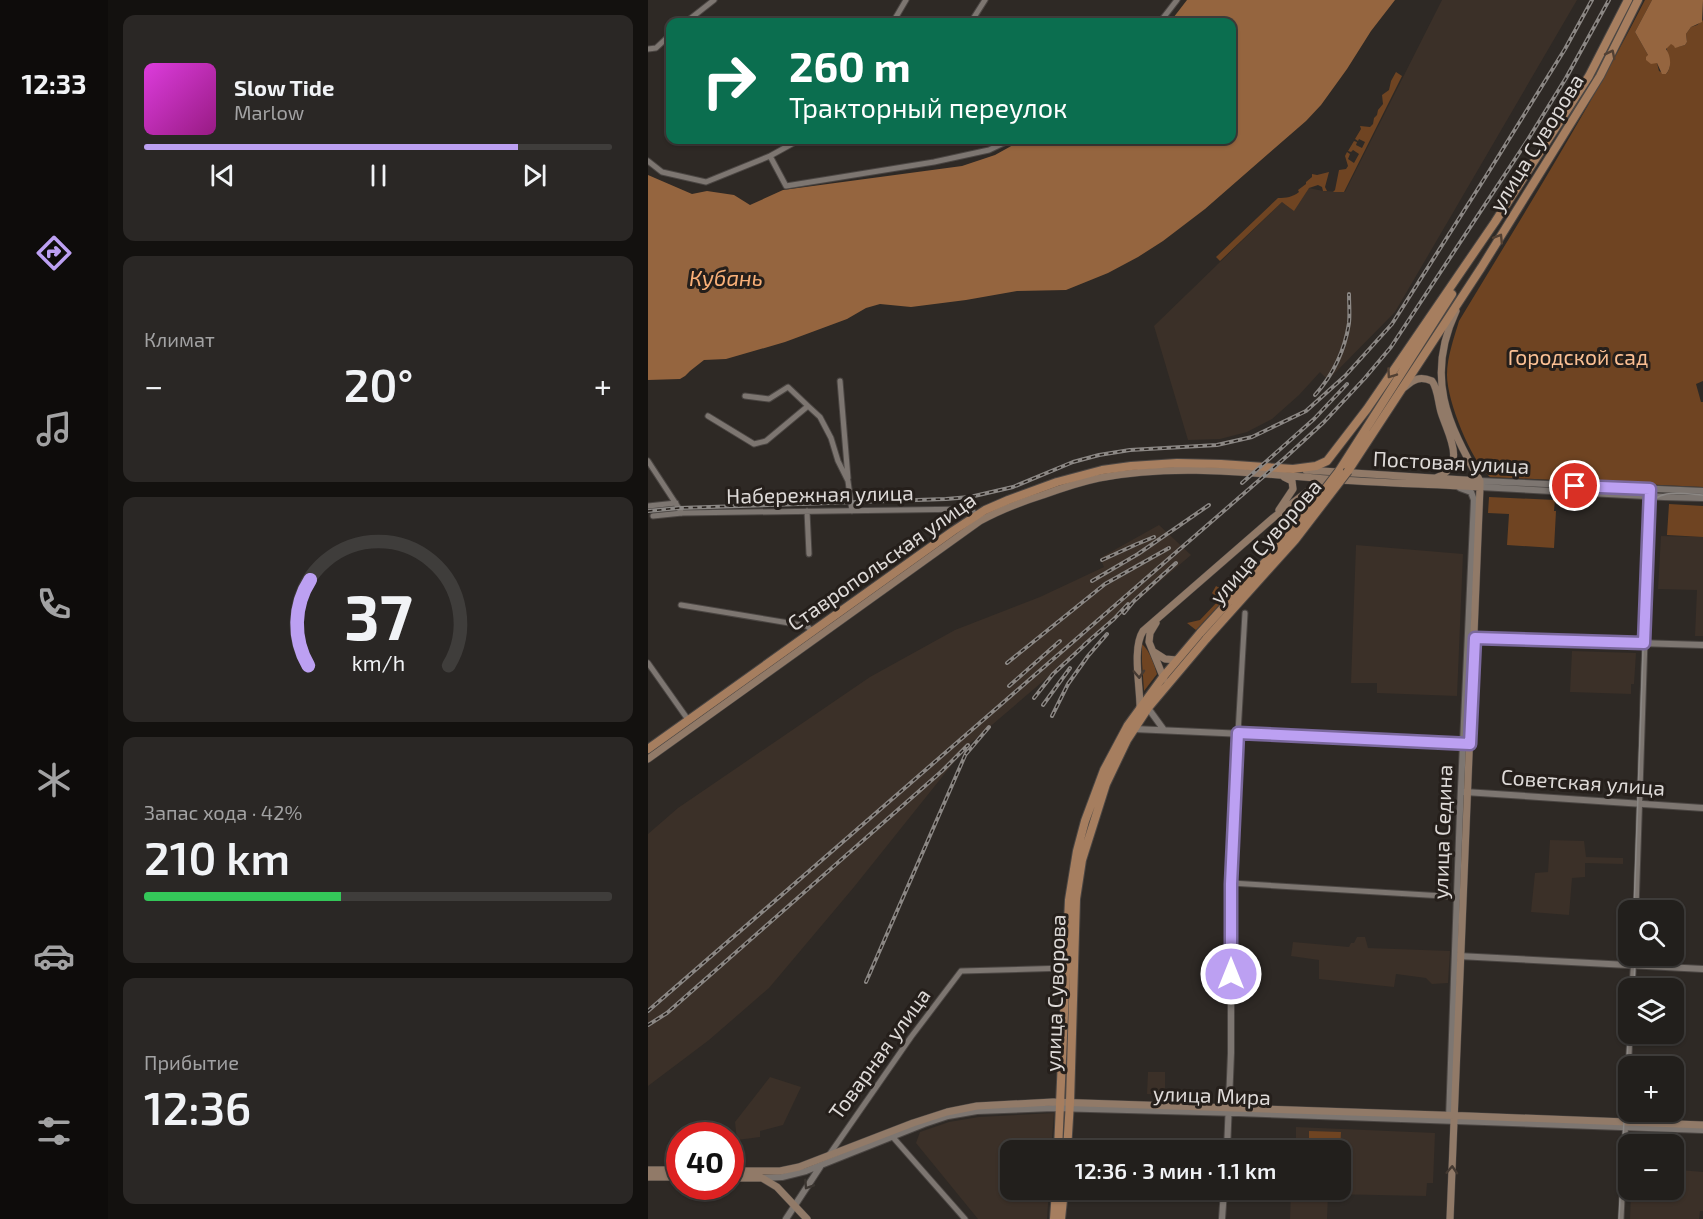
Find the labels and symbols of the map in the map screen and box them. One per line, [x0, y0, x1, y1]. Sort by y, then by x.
one-way arrow [1604, 49, 1615, 60]
street label: улица Суворова [1483, 69, 1589, 216]
one-way arrow [1492, 234, 1504, 244]
water label: Кубань [689, 264, 763, 290]
park label: Городской сад [1508, 344, 1648, 369]
one-way arrow [1387, 367, 1398, 378]
street label: Постовая улица [1372, 445, 1530, 479]
pin [1549, 460, 1600, 511]
street label: улица Суворова [1204, 473, 1327, 609]
street label: Набережная улица [726, 479, 914, 509]
street label: Ставропольская улица [782, 486, 981, 636]
one-way arrow [1132, 670, 1145, 679]
street label: Советская улица [1500, 763, 1666, 801]
street label: улица Седина [1427, 764, 1457, 900]
street label: улица Суворова [1039, 914, 1071, 1072]
position arrow [1199, 942, 1263, 1006]
street label: Товарная улица [823, 983, 936, 1124]
street label: улица Мира [1153, 1080, 1271, 1110]
speed limit sign: 40 [666, 1122, 744, 1200]
one-way arrow [1446, 1165, 1459, 1174]
one-way arrow [804, 1179, 815, 1190]

